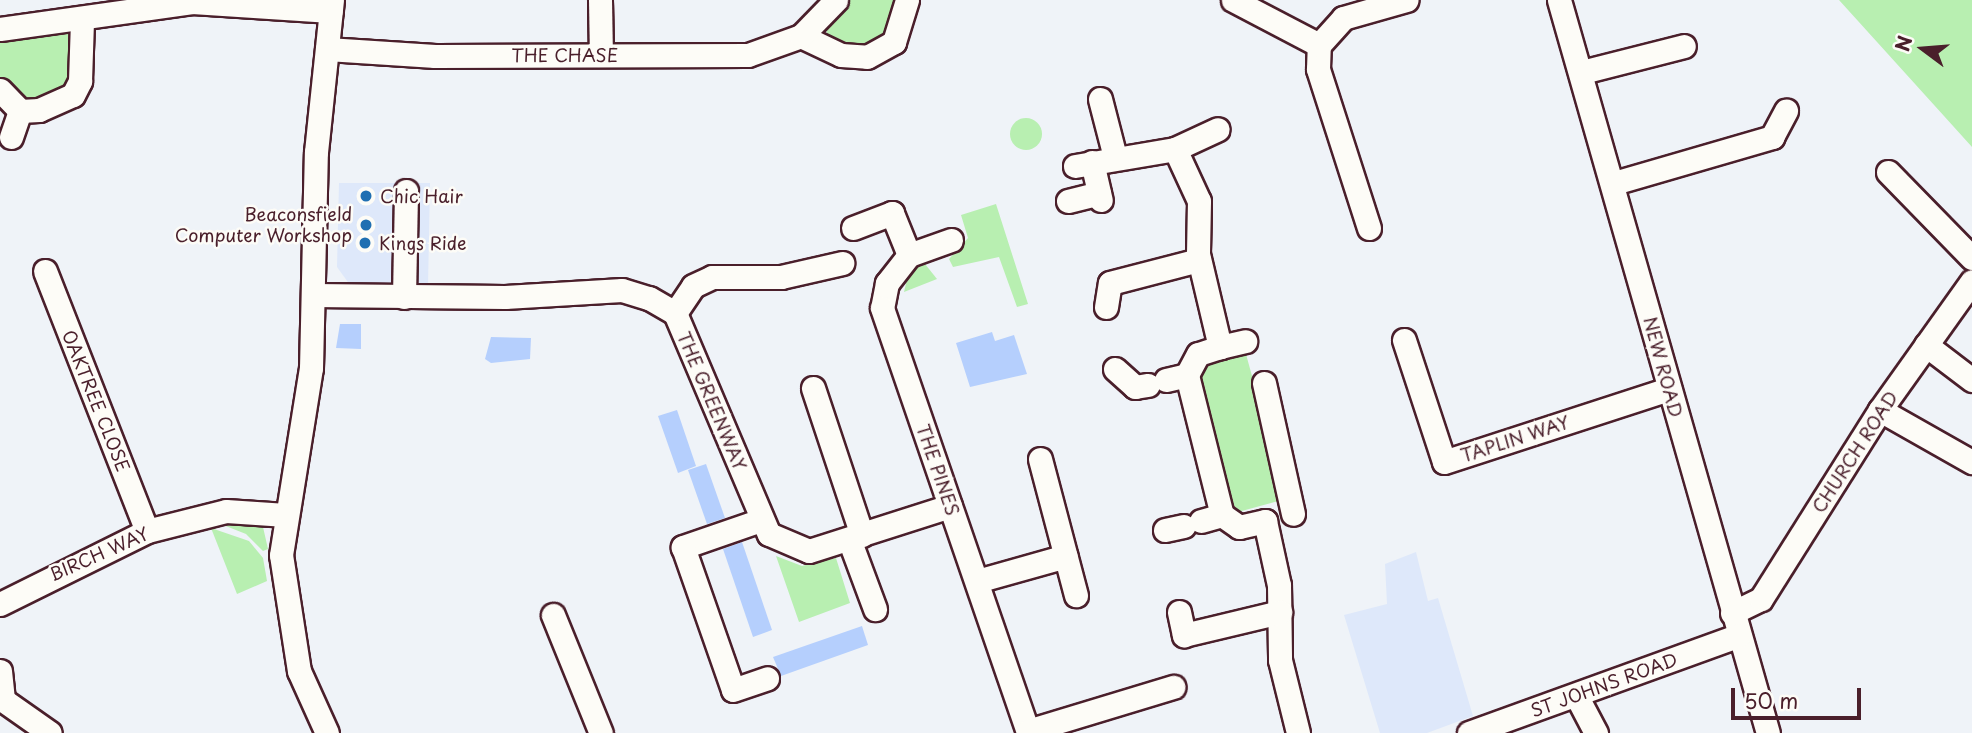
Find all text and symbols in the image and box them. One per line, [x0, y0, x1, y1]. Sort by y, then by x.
north arrow [1888, 14, 1958, 84]
text: N [1887, 32, 1918, 54]
street label: THE CHASE [511, 44, 619, 66]
place label: Chic Hair [380, 185, 463, 207]
marker: Chic Hair [358, 188, 374, 204]
place label: Beaconsfield Computer Workshop [174, 204, 352, 246]
marker: Beaconsfield Computer Workshop [358, 217, 374, 233]
place label: Kings Ride [379, 232, 468, 254]
marker: Kings Ride [357, 235, 373, 251]
street label: NEW ROAD [1639, 313, 1687, 421]
street label: OAKTREE CLOSE [57, 326, 135, 476]
street label: THE GREENWAY [673, 328, 751, 474]
street label: CHURCH ROAD [1807, 387, 1903, 517]
street label: TAPLIN WAY [1457, 411, 1573, 467]
street label: THE PINES [912, 421, 964, 519]
street label: BIRCH WAY [46, 522, 152, 586]
street label: ST JOHNS ROAD [1528, 649, 1680, 721]
scale bar [1734, 674, 1864, 718]
text: 50 m [1744, 684, 1798, 716]

